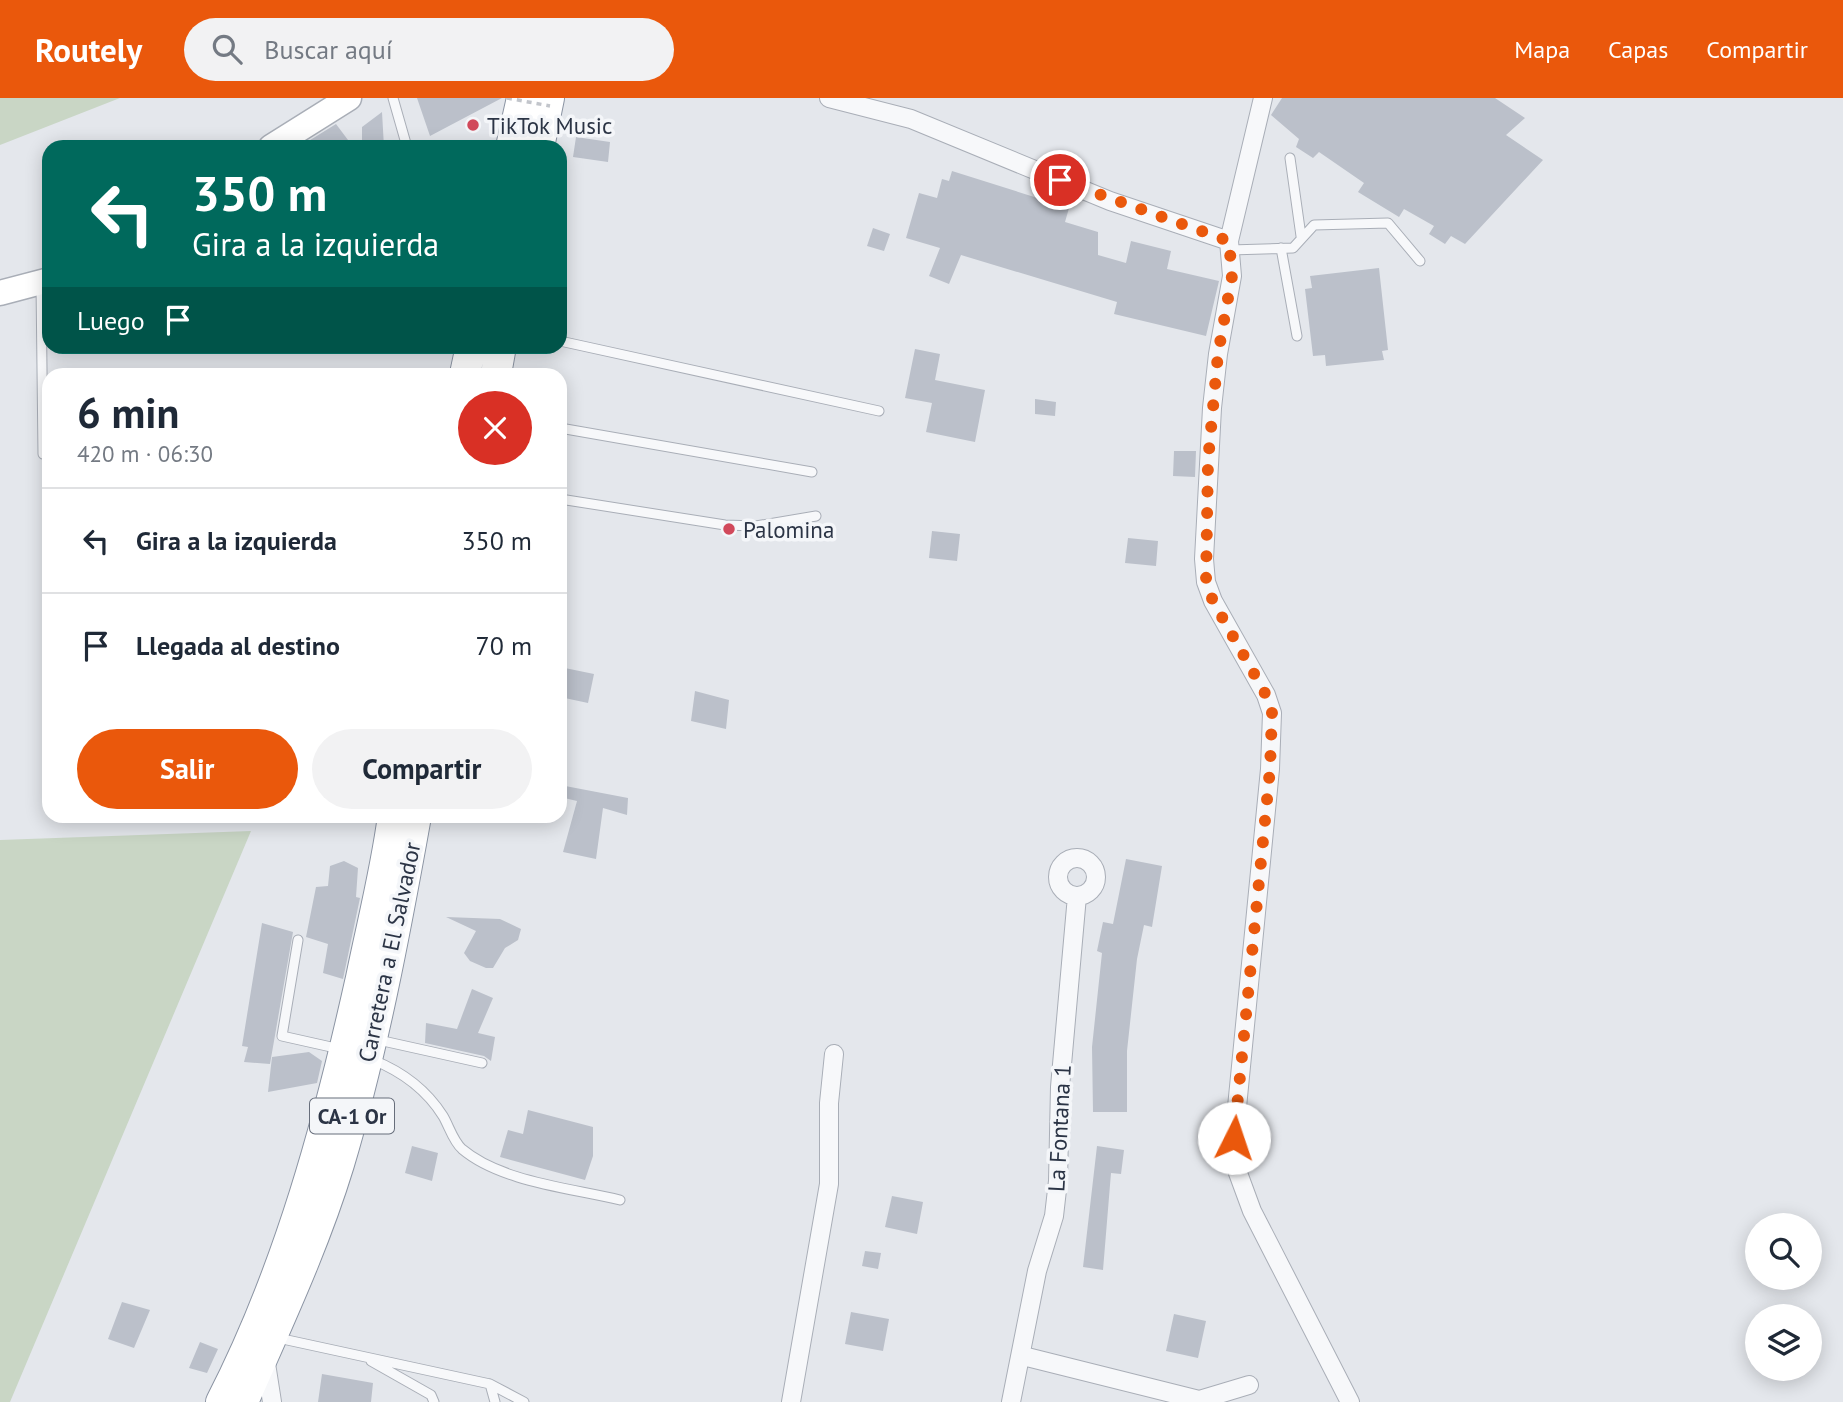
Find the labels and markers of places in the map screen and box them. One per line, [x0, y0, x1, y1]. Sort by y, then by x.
place label: TikTok Music [487, 111, 612, 140]
marker: TikTok Music [465, 117, 481, 133]
pin [1030, 150, 1090, 210]
place label: Palomina [743, 515, 834, 544]
marker: Palomina [721, 521, 737, 537]

